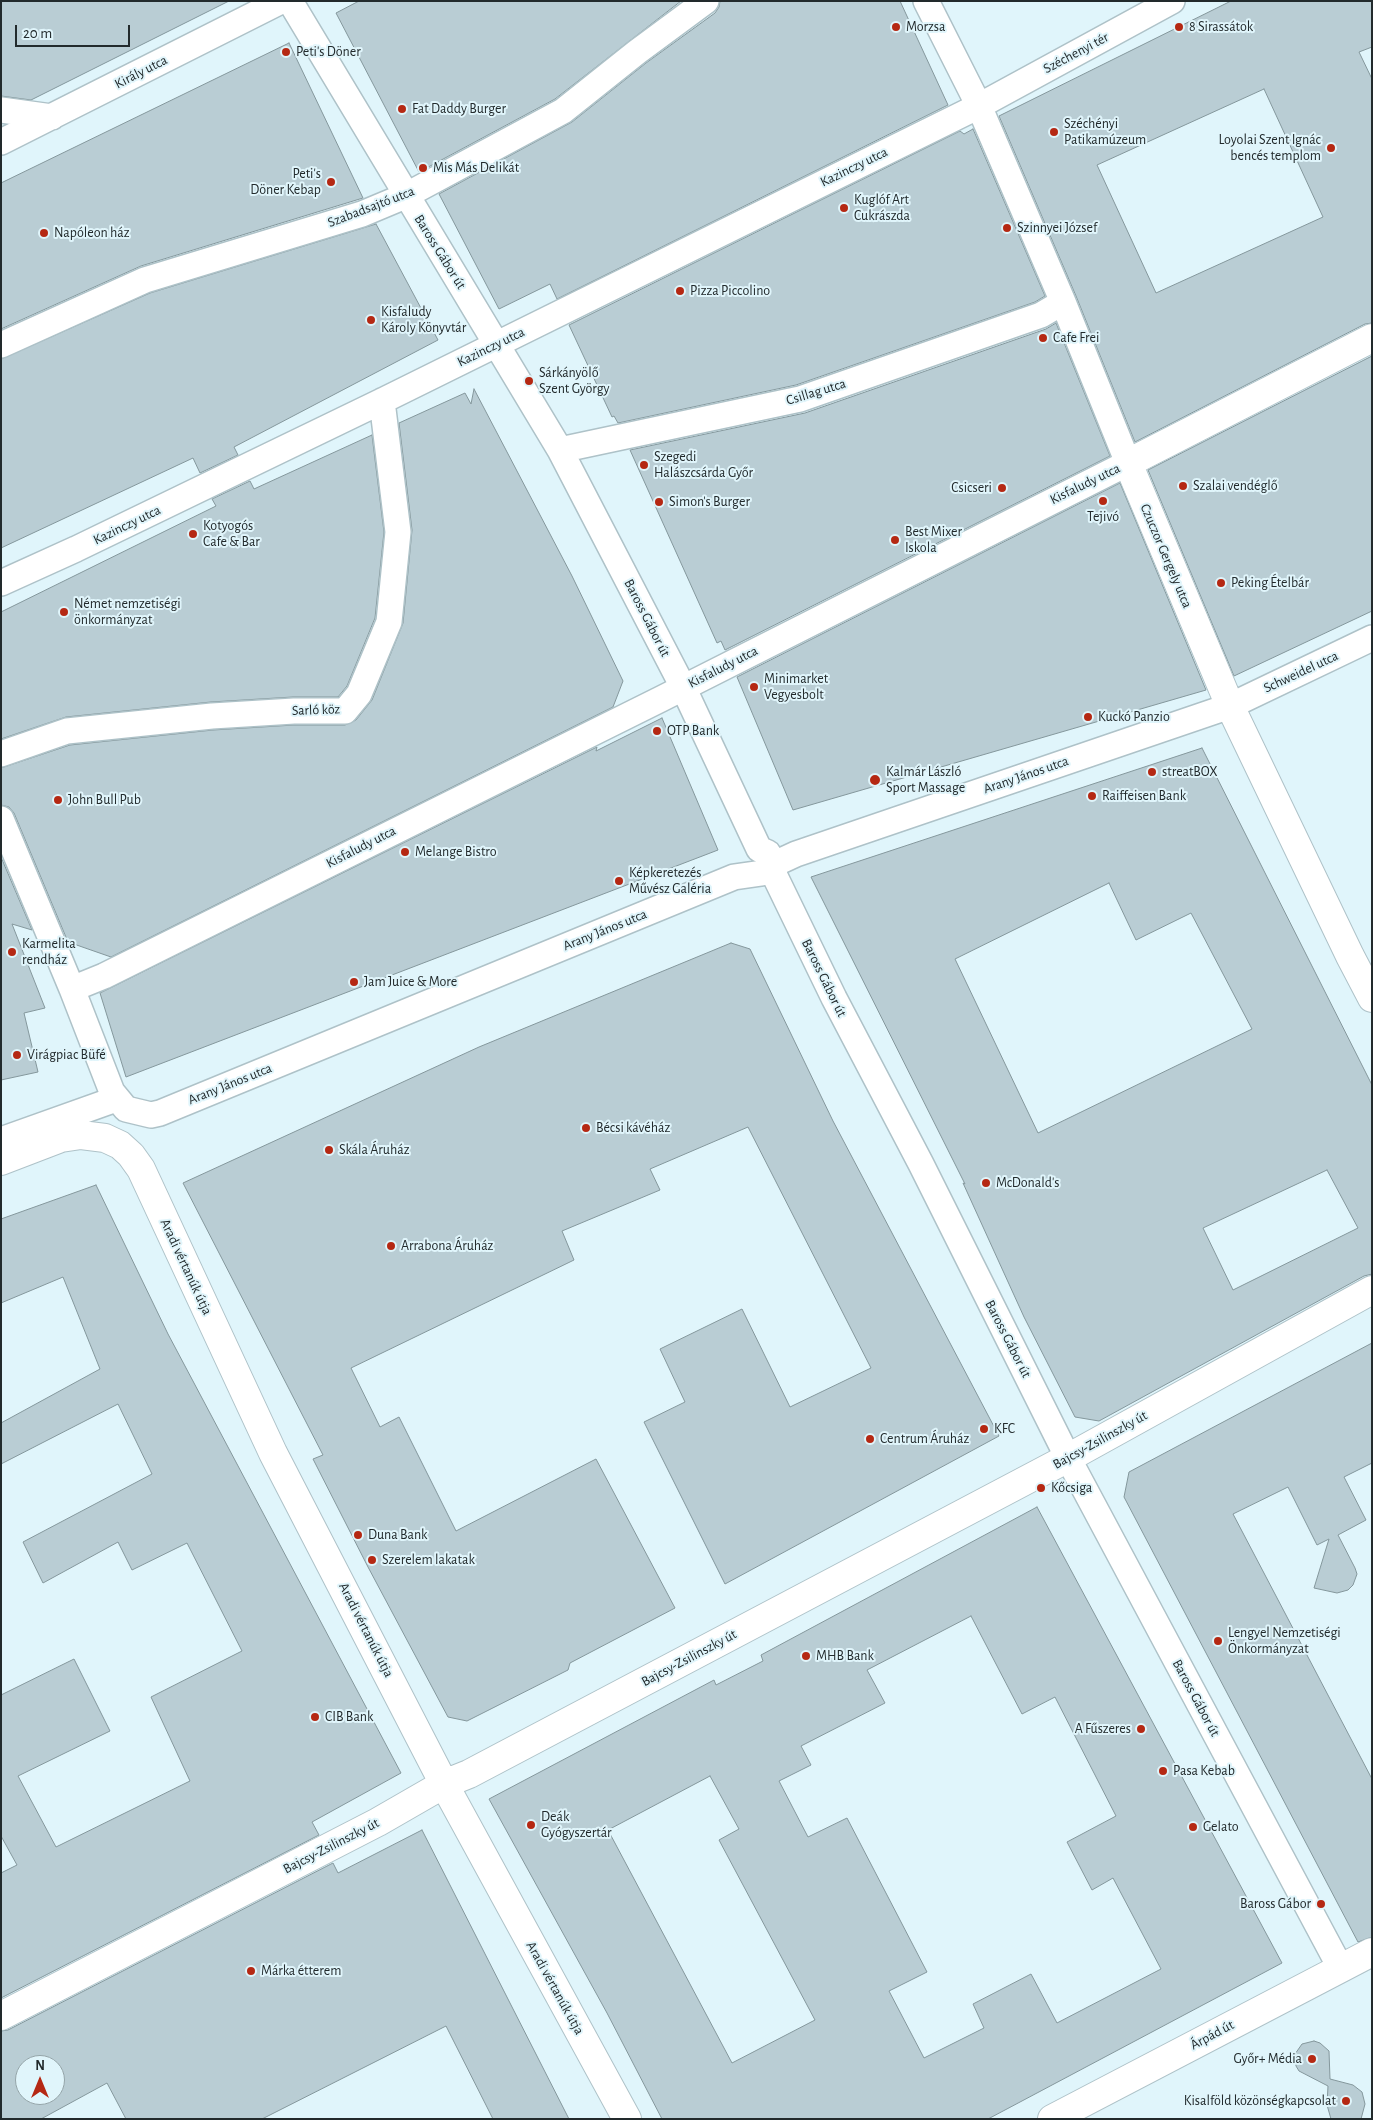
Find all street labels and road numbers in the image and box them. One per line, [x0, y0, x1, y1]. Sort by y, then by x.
street label: Széchenyi tér [1040, 29, 1112, 77]
street label: Király utca [112, 52, 170, 92]
street label: Kazinczy utca [818, 143, 890, 191]
street label: Szabadsajtó utca [325, 183, 417, 231]
street label: Baross Gábor út [410, 212, 470, 292]
street label: Kazinczy utca [455, 323, 527, 371]
street label: Csillag utca [784, 375, 848, 409]
street label: Kisfaludy utca [1047, 460, 1123, 508]
street label: Kazinczy utca [91, 501, 163, 549]
street label: Czuczor Gergely utca [1136, 501, 1196, 611]
street label: Baross Gábor út [620, 576, 674, 660]
street label: Kisfaludy utca [685, 642, 761, 692]
street label: Schweidel utca [1261, 647, 1341, 697]
street label: Sarló köz [292, 701, 340, 719]
street label: Arany János utca [981, 753, 1071, 797]
street label: Kisfaludy utca [323, 822, 399, 872]
street label: Arany János utca [561, 906, 649, 954]
street label: Baross Gábor út [798, 936, 850, 1020]
street label: Arany János utca [186, 1060, 274, 1108]
street label: Aradi vértanúk útja [156, 1216, 216, 1318]
street label: Baross Gábor út [981, 1297, 1035, 1381]
street label: Bajcsy-Zsilinszky út [1050, 1407, 1150, 1473]
street label: Aradi vértanúk útja [335, 1580, 397, 1680]
street label: Bajcsy-Zsilinszky út [639, 1626, 739, 1690]
street label: Baross Gábor út [1169, 1657, 1223, 1739]
street label: Bajcsy-Zsilinszky út [280, 1815, 382, 1877]
street label: Aradi vértanúk útja [522, 1938, 588, 2038]
street label: Árpád út [1187, 2016, 1237, 2054]

